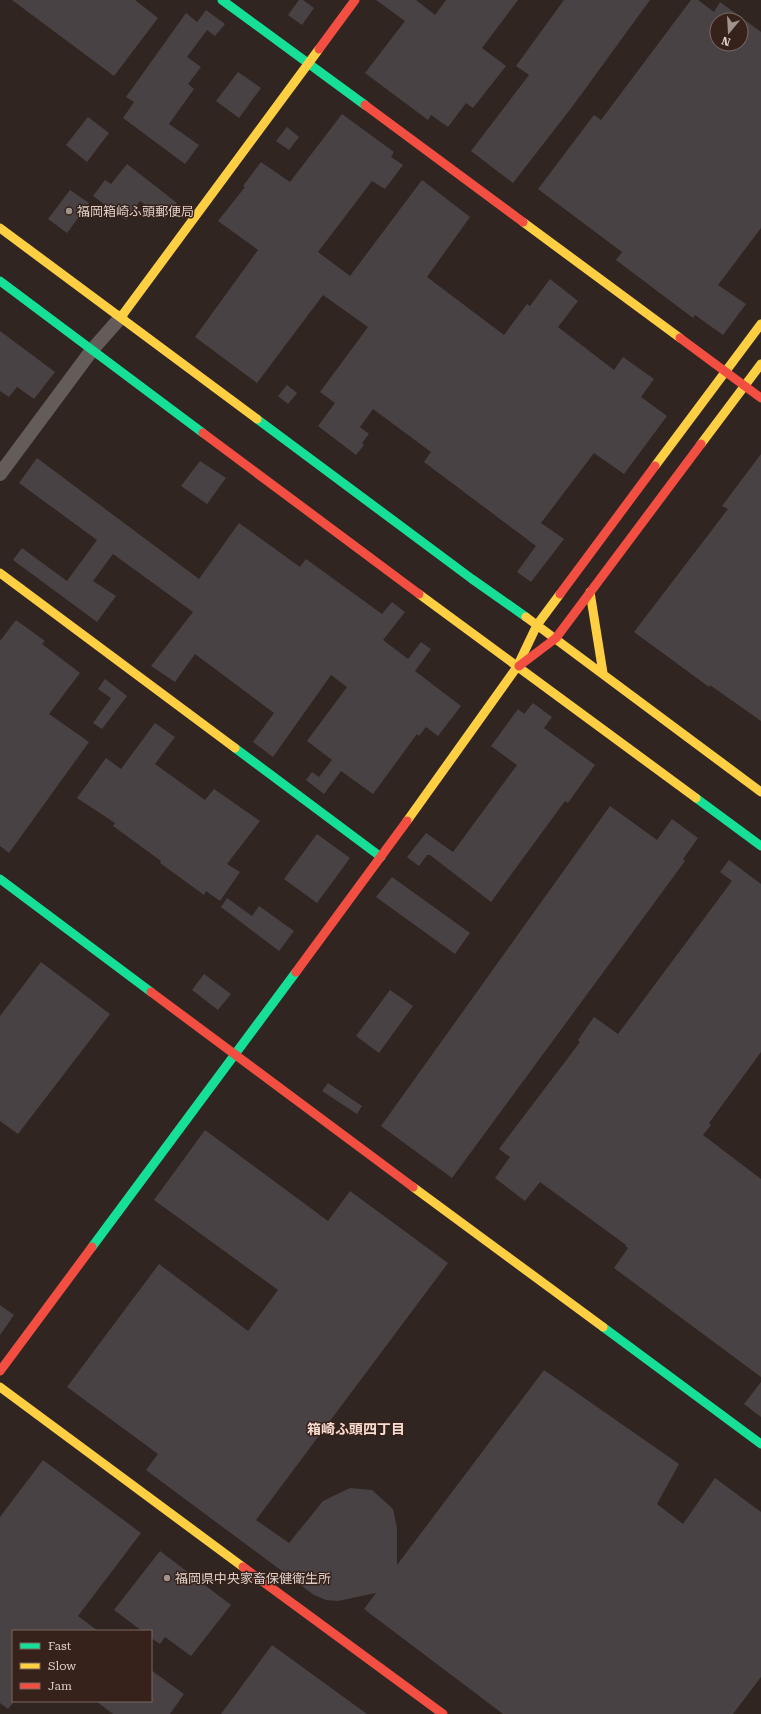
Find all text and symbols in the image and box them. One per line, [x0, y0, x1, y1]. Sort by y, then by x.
north arrow [709, 12, 749, 52]
text: N [720, 33, 732, 49]
place label: 福岡箱崎ふ頭郵便局 [77, 204, 194, 219]
marker: 福岡箱崎ふ頭郵便局 [64, 206, 74, 216]
district label: 箱崎ふ頭四丁目 [307, 1421, 405, 1437]
place label: 福岡県中央家畜保健衛生所 [175, 1571, 331, 1586]
marker: 福岡県中央家畜保健衛生所 [162, 1573, 172, 1583]
legend [12, 1630, 152, 1702]
text: Fast [48, 1639, 72, 1653]
text: Slow [48, 1659, 76, 1673]
text: Jam [48, 1679, 72, 1693]

